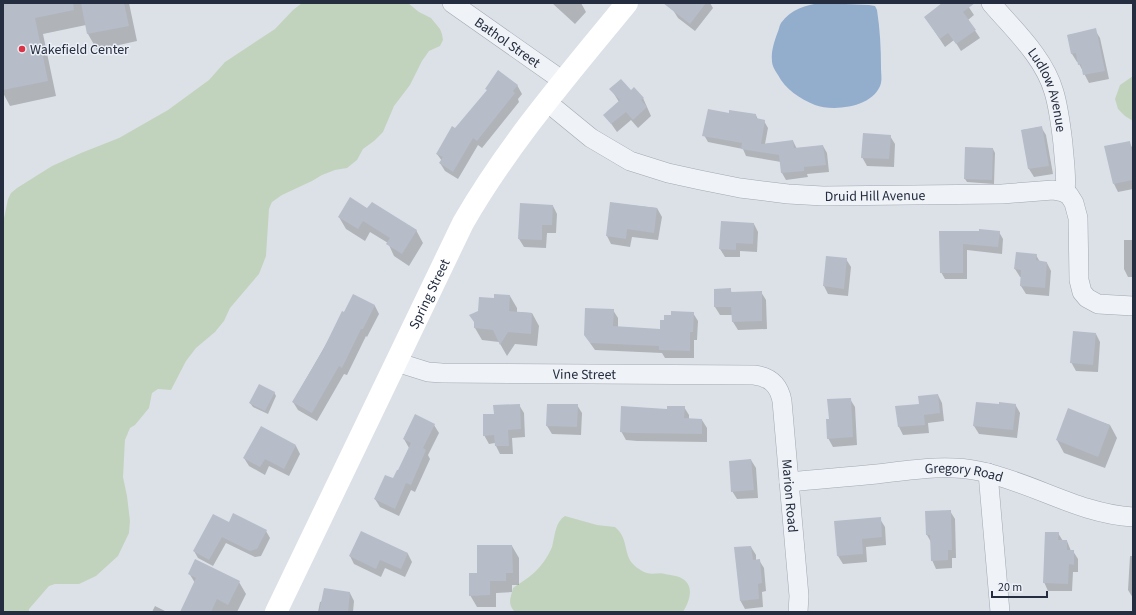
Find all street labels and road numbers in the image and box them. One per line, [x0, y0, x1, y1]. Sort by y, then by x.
street label: Bathol Street [470, 13, 544, 73]
street label: Ludlow Avenue [1022, 44, 1071, 133]
street label: Druid Hill Avenue [824, 186, 926, 207]
street label: Spring Street [404, 255, 455, 333]
street label: Vine Street [553, 365, 616, 385]
street label: Marion Road [776, 458, 802, 533]
street label: Gregory Road [924, 459, 1006, 488]

